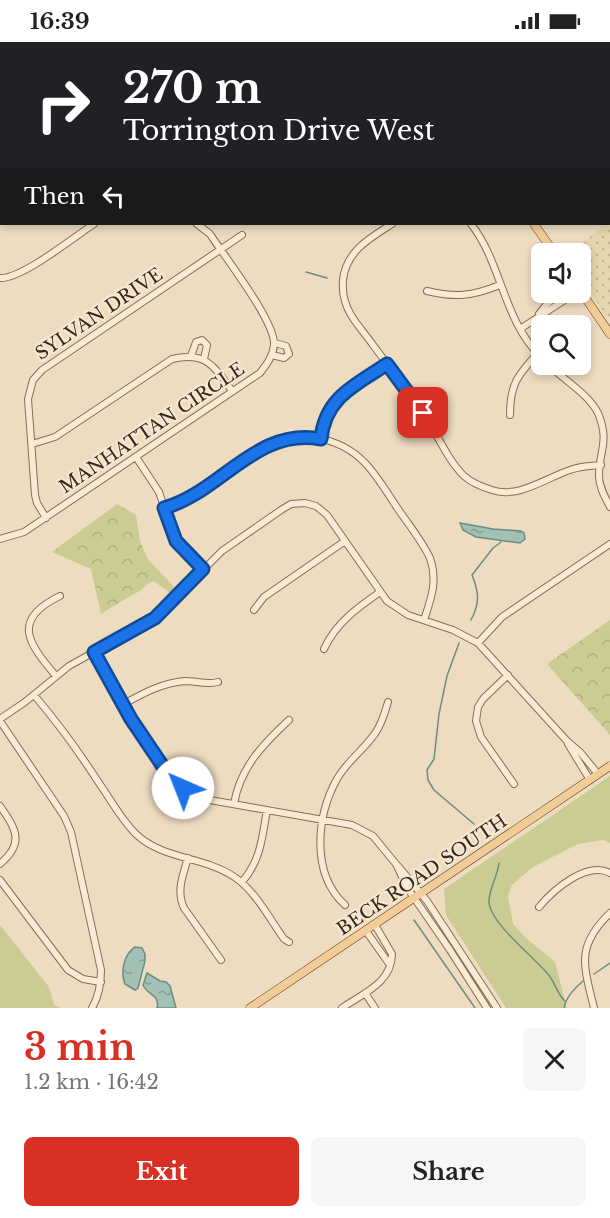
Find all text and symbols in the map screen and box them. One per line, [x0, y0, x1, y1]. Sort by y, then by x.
text: 16:39 [30, 8, 90, 35]
text: 270 m [123, 62, 261, 114]
icon: right [24, 66, 102, 144]
text: Torrington Drive West [123, 114, 435, 147]
icon: left [97, 180, 130, 213]
text: Then [24, 183, 85, 210]
map controls [531, 243, 591, 375]
button: sound [531, 243, 591, 303]
street label: SYLVAN DRIVE [31, 263, 167, 365]
button: search [531, 315, 591, 375]
street label: MANHATTAN CIRCLE [55, 358, 249, 498]
pin [397, 387, 448, 438]
icon: arrive [406, 396, 439, 429]
position arrow [151, 756, 215, 820]
street label: BECK ROAD SOUTH [333, 810, 511, 940]
text: 3 min [24, 1025, 136, 1070]
button: close [523, 1028, 586, 1091]
text: 1.2 km · 16:42 [24, 1070, 159, 1094]
button: Exit [24, 1137, 299, 1206]
button: Share [311, 1137, 586, 1206]

